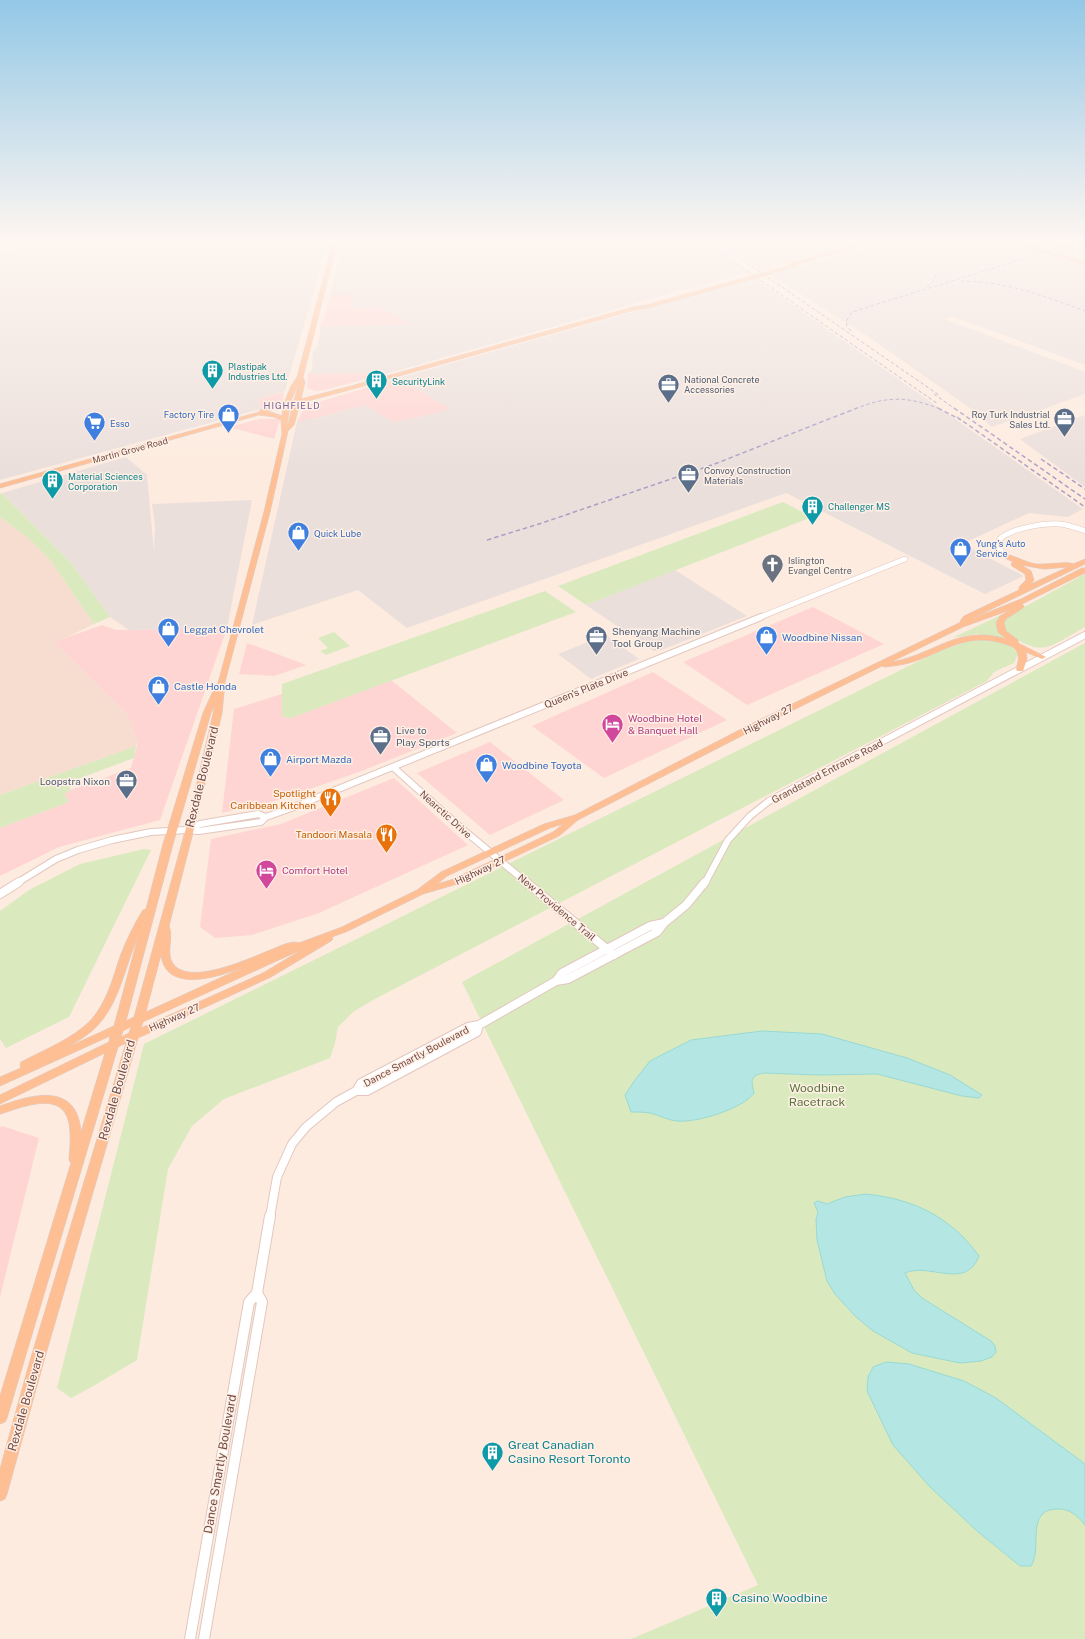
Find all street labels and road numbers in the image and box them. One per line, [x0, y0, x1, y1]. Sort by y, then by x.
street label: Martin Grove Road [91, 435, 169, 465]
street label: Queen's Plate Drive [542, 666, 630, 710]
street label: Highway 27 [741, 701, 795, 737]
street label: Rexdale Boulevard [183, 725, 221, 829]
street label: Grandstand Entrance Road [769, 736, 885, 806]
street label: Nearctic Drive [418, 788, 475, 841]
street label: Highway 27 [453, 853, 507, 887]
street label: New Providence Trail [516, 871, 598, 943]
street label: Highway 27 [147, 1000, 201, 1034]
street label: Dance Smartly Boulevard [361, 1023, 471, 1089]
street label: Rexdale Boulevard [96, 1038, 138, 1142]
street label: Rexdale Boulevard [5, 1349, 47, 1453]
street label: Dance Smartly Boulevard [201, 1393, 239, 1535]

